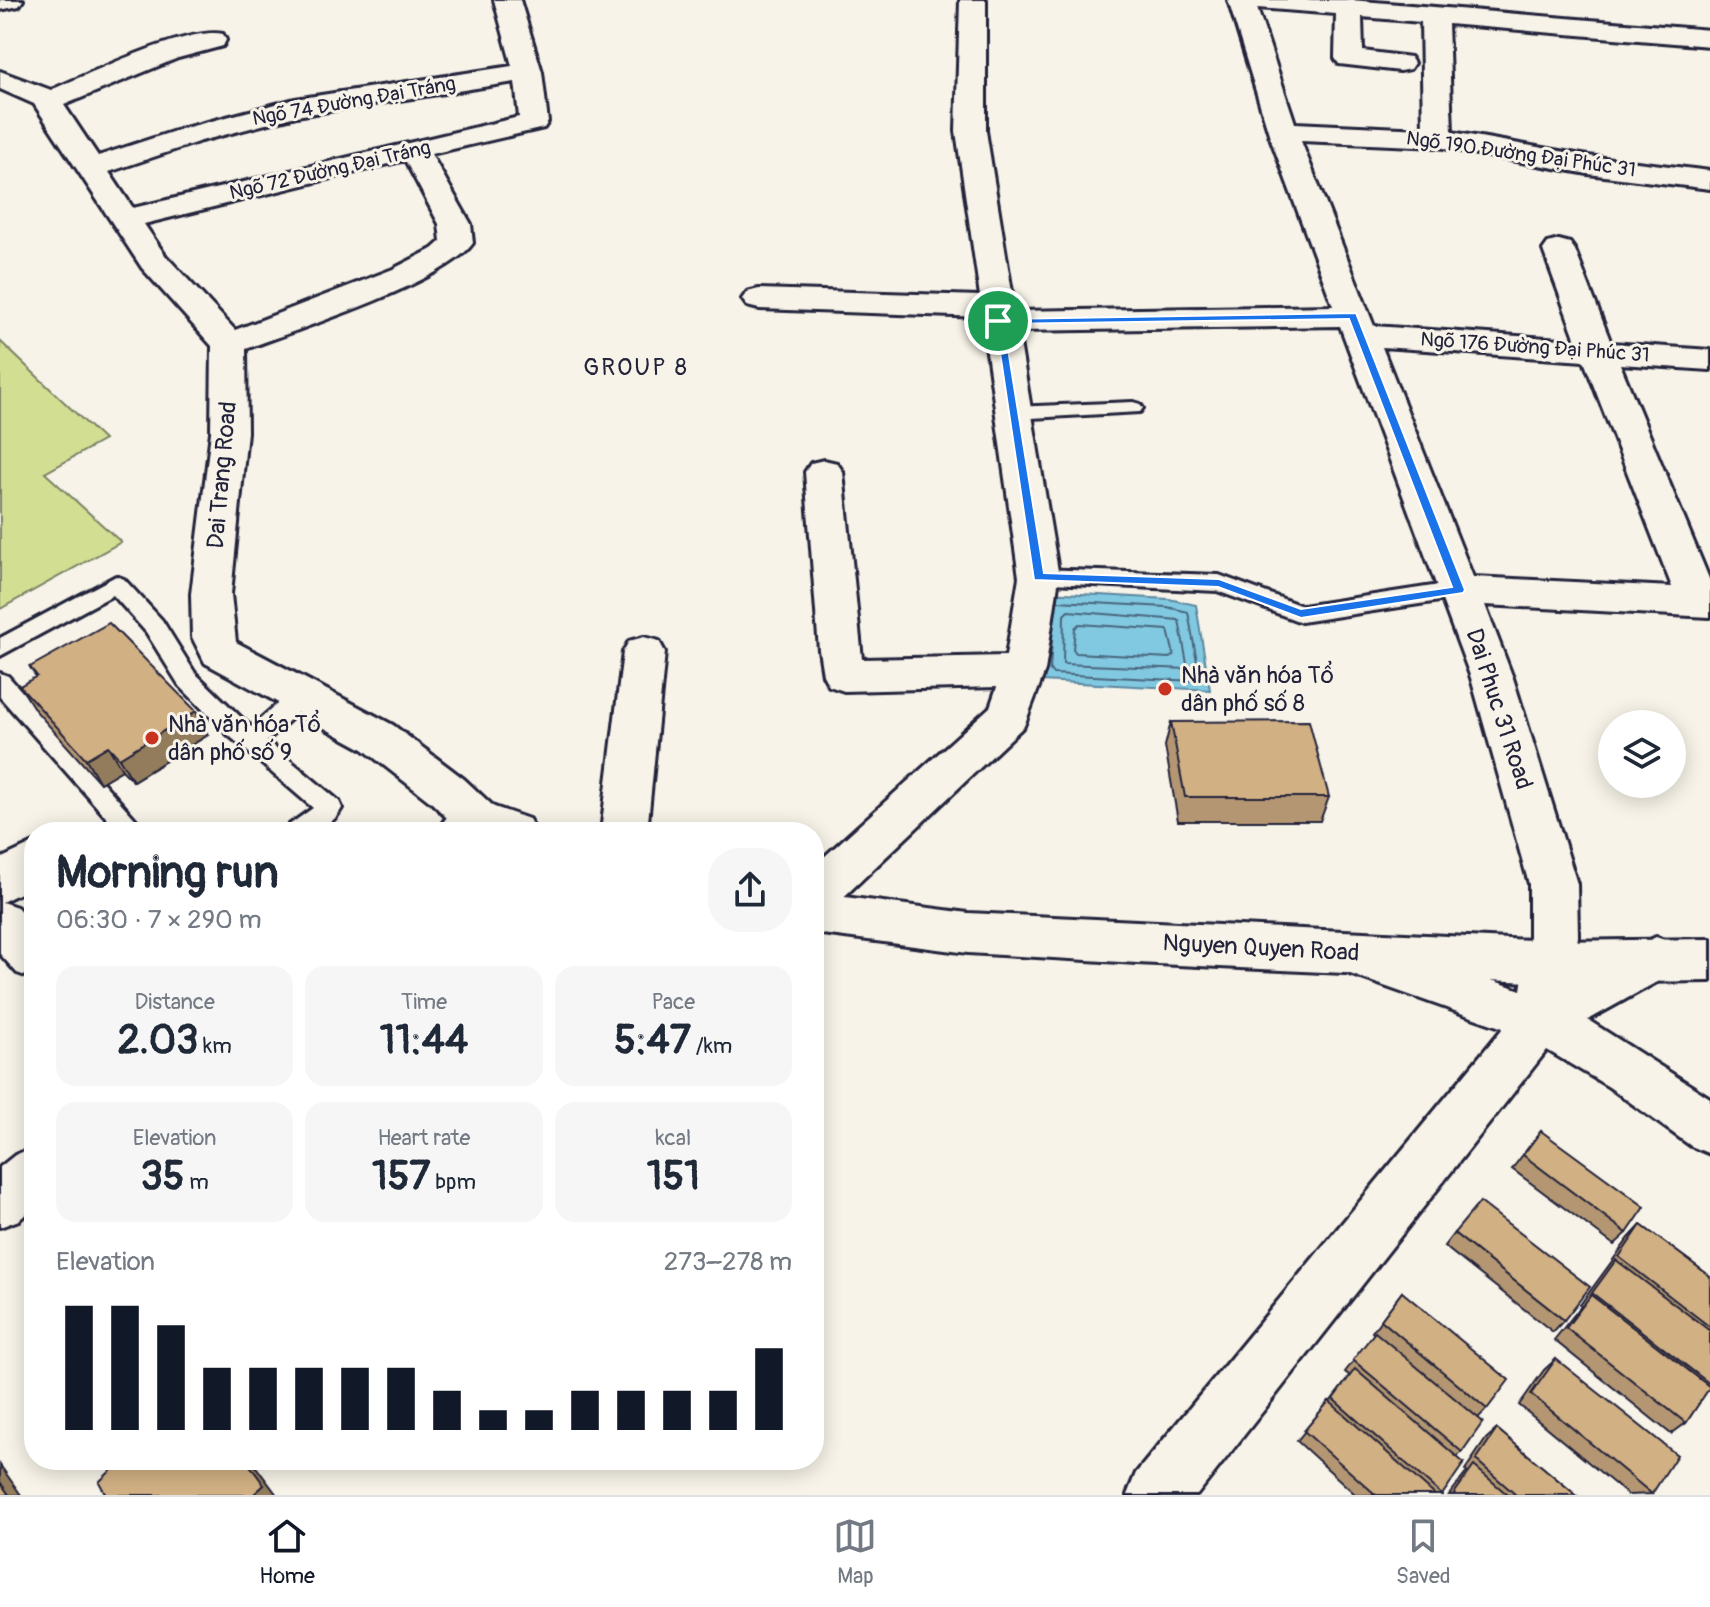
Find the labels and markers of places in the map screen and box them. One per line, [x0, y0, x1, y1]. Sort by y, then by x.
pin [964, 287, 1032, 355]
place label: Nhà văn hóa Tổ dân phố số 8 [1181, 660, 1334, 718]
marker: Nhà văn hóa Tổ dân phố số 8 [1156, 680, 1174, 698]
place label: Nhà văn hóa Tổ dân phố số 9 [168, 709, 321, 767]
marker: Nhà văn hóa Tổ dân phố số 9 [143, 729, 161, 747]

